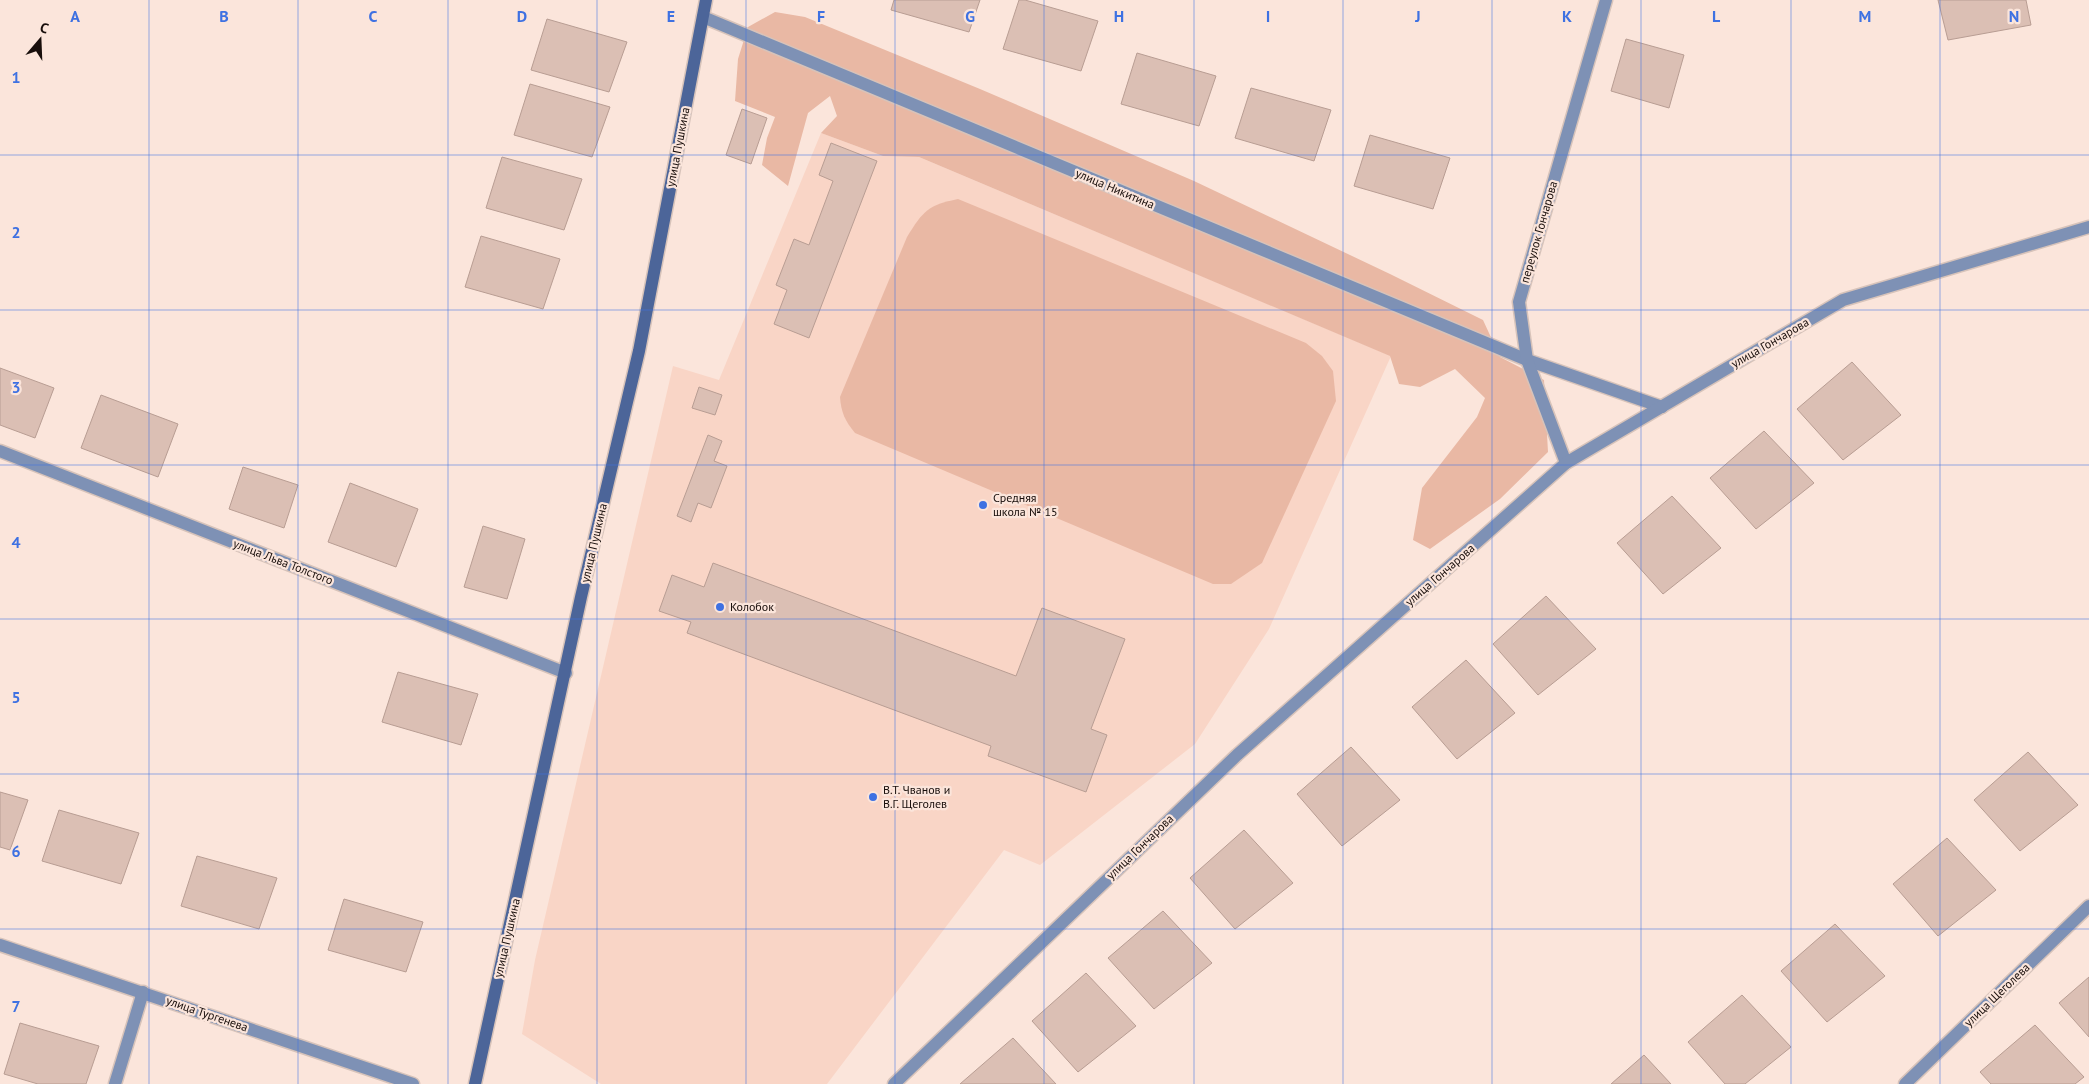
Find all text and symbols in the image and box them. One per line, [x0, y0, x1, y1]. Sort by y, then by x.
text: A [70, 6, 80, 26]
text: B [219, 6, 229, 26]
text: C [369, 6, 378, 26]
text: D [517, 6, 527, 26]
text: E [667, 6, 675, 26]
text: F [817, 6, 825, 26]
text: G [965, 6, 975, 26]
text: H [1114, 6, 1124, 26]
text: I [1266, 6, 1270, 26]
text: J [1414, 6, 1421, 26]
text: K [1562, 6, 1572, 26]
text: L [1712, 6, 1721, 26]
text: M [1859, 6, 1871, 26]
text: N [2009, 6, 2019, 26]
north arrow [15, 15, 65, 65]
text: С [38, 18, 51, 38]
text: 1 [11, 67, 21, 87]
street label: улица Пушкина [662, 106, 693, 188]
street label: улица Никитина [1073, 165, 1157, 212]
street label: переулок Гончарова [1517, 179, 1560, 285]
text: 2 [11, 222, 21, 242]
street label: улица Гончарова [1728, 314, 1811, 371]
text: 3 [11, 377, 21, 397]
place label: Средняя школа № 15 [993, 490, 1058, 519]
marker: Средняя школа № 15 [977, 499, 989, 511]
street label: улица Пушкина [577, 502, 610, 584]
text: 4 [11, 532, 21, 552]
street label: улица Льва Толстого [231, 536, 335, 588]
street label: улица Гончарова [1402, 540, 1478, 609]
place label: Колобок [730, 599, 774, 614]
marker: Колобок [714, 601, 726, 613]
text: 5 [11, 687, 21, 707]
place label: В.Т. Чванов и В.Г. Щеголев [883, 782, 950, 811]
marker: В.Т. Чванов и В.Г. Щеголев [867, 791, 879, 803]
street label: улица Гончарова [1103, 811, 1176, 882]
text: 6 [11, 841, 21, 861]
street label: улица Пушкина [490, 897, 523, 979]
street label: улица Щеголева [1961, 960, 2033, 1030]
street label: улица Тургенева [164, 993, 250, 1035]
text: 7 [11, 996, 21, 1016]

